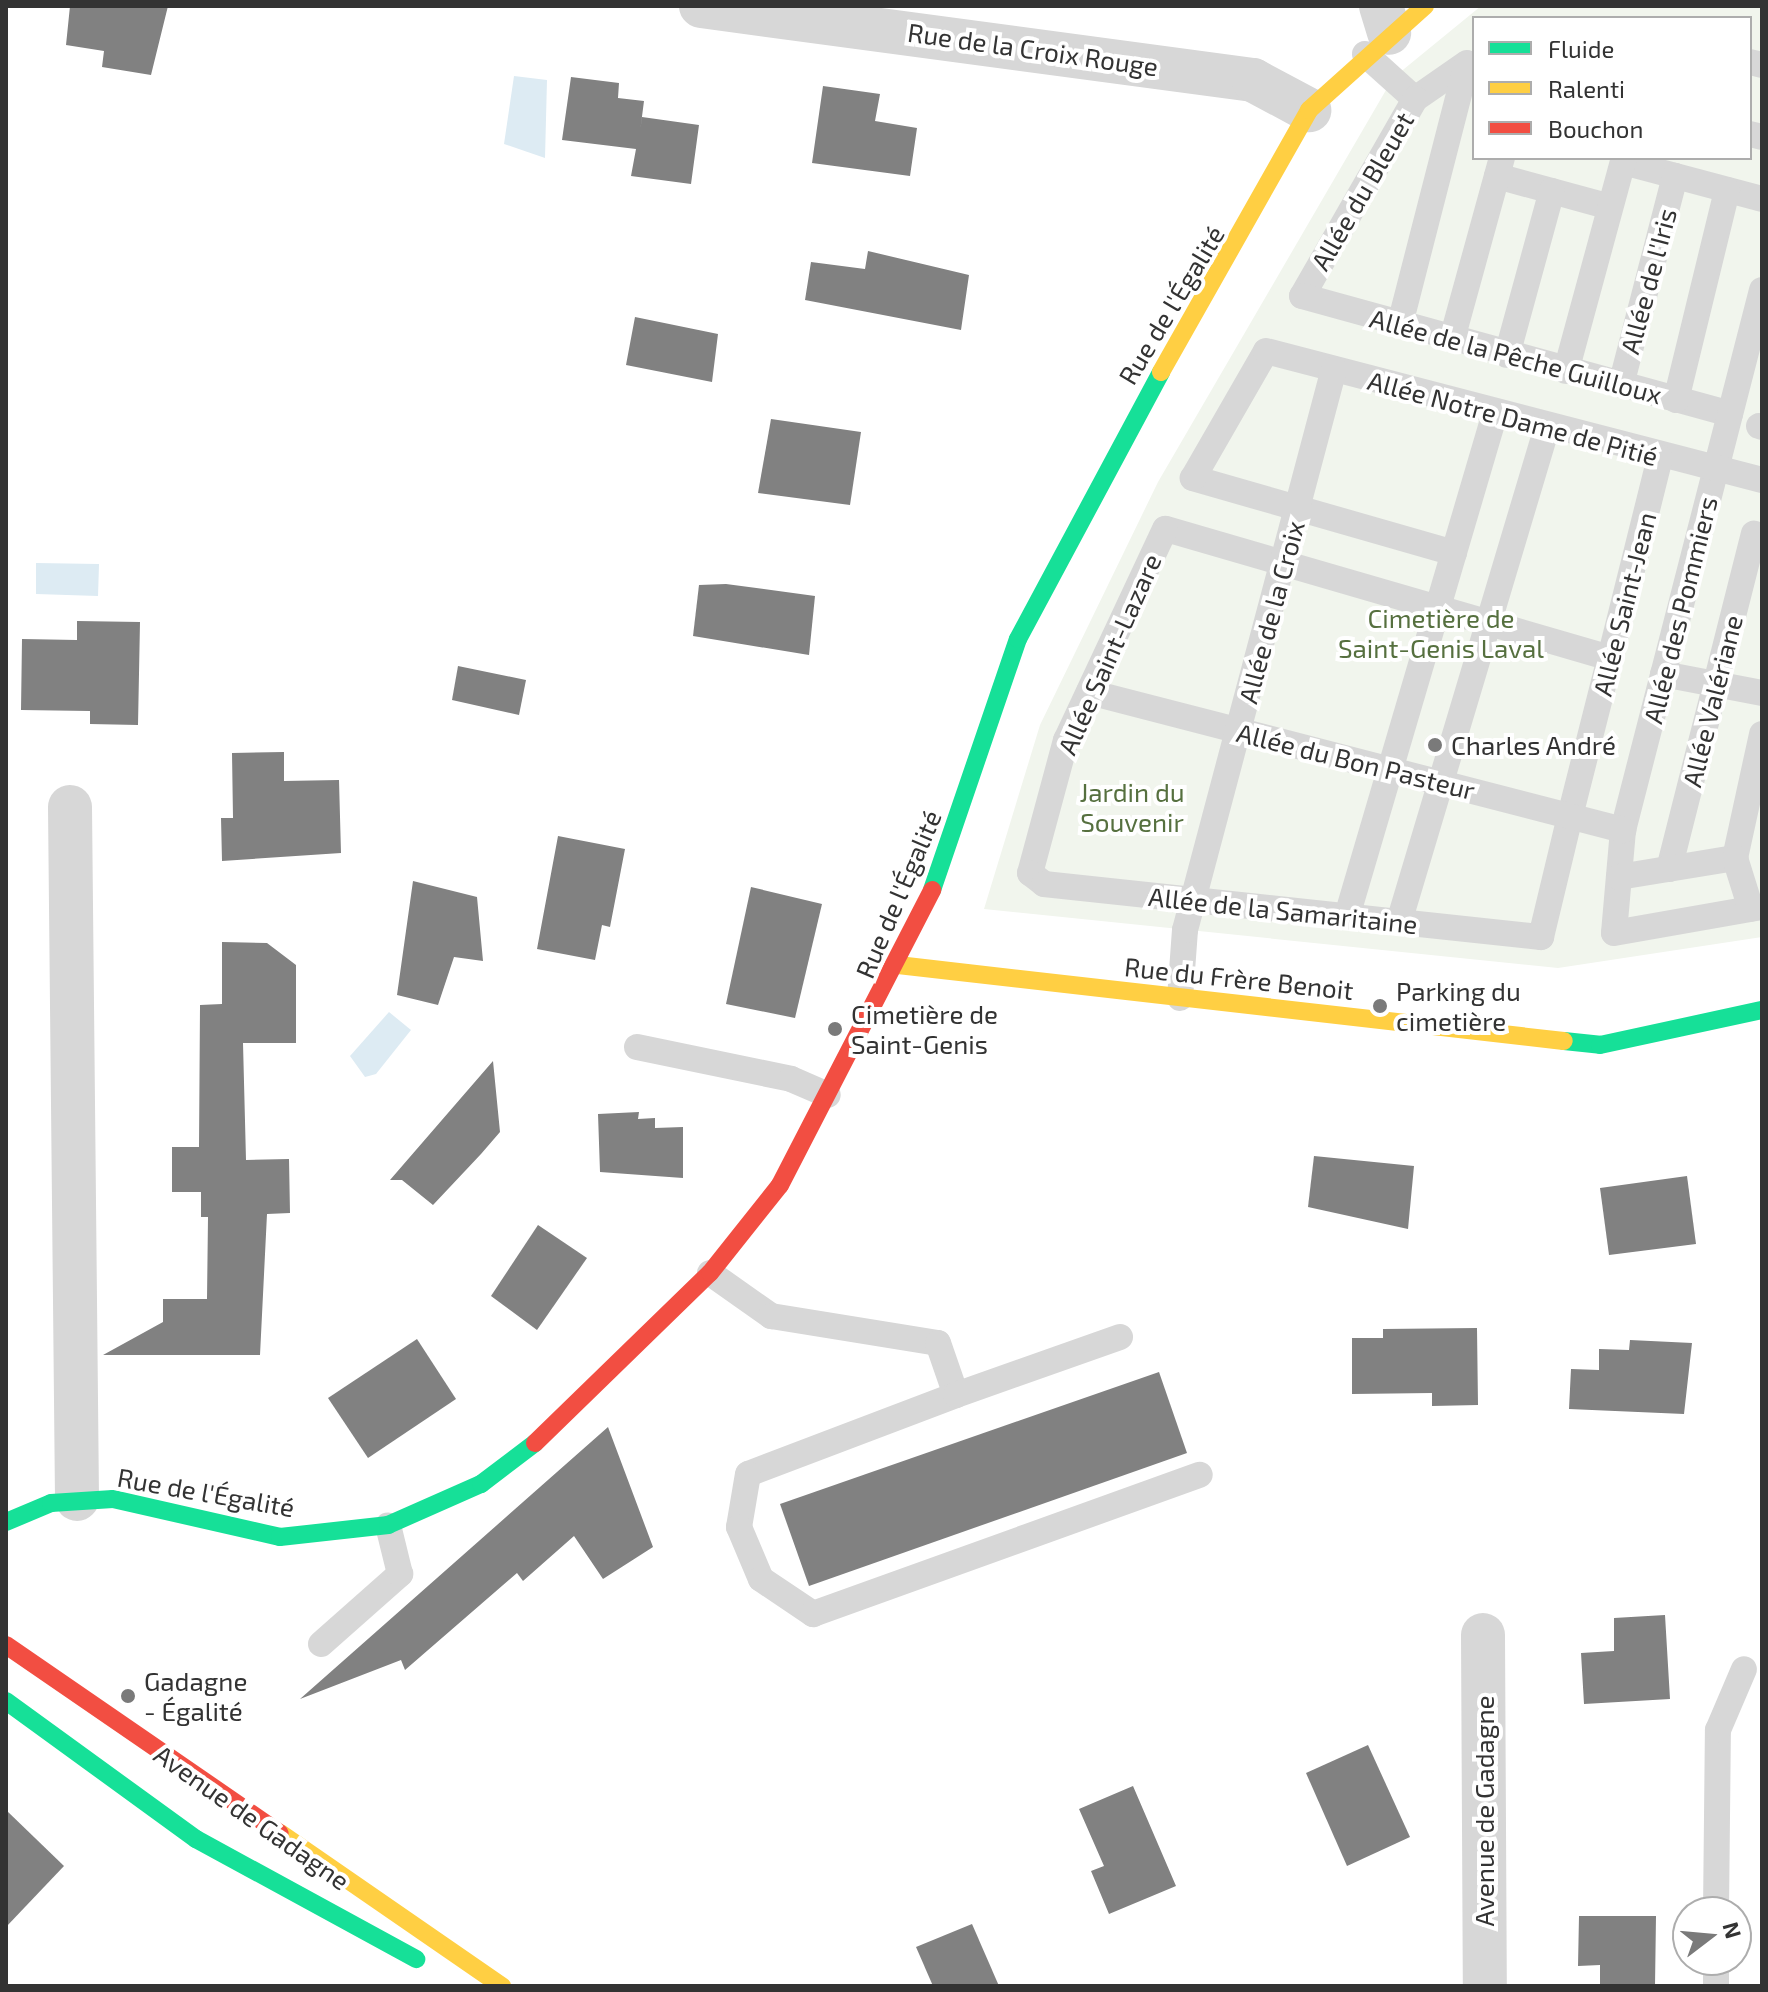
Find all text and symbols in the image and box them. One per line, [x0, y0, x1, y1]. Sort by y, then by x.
street label: Rue de la Croix Rouge [906, 16, 1160, 82]
legend [1472, 16, 1752, 160]
text: Fluide [1548, 34, 1614, 63]
text: Ralenti [1548, 74, 1625, 103]
street label: Allée du Bleuet [1304, 106, 1420, 276]
text: Bouchon [1548, 114, 1643, 143]
street label: Allée de l'Iris [1614, 205, 1682, 357]
street label: Rue de l'Égalité [1111, 220, 1231, 390]
street label: Allée de la Pêche Guilloux [1367, 302, 1665, 410]
street label: Allée Notre Dame de Pitié [1365, 364, 1661, 472]
street label: Allée des Pommiers [1637, 493, 1723, 727]
street label: Allée Saint-Jean [1586, 509, 1662, 699]
street label: Allée de la Croix [1232, 517, 1310, 707]
street label: Allée Saint-Lazare [1051, 549, 1167, 759]
park label: Cimetière de Saint-Genis Laval [1338, 602, 1544, 664]
street label: Allée Valériane [1675, 612, 1749, 790]
street label: Allée du Bon Pasteur [1234, 716, 1478, 806]
place label: Charles André [1451, 729, 1617, 761]
marker: Charles André [1426, 736, 1444, 754]
park label: Jardin du Souvenir [1079, 776, 1185, 838]
street label: Rue de l'Égalité [849, 805, 947, 983]
street label: Allée de la Samaritaine [1147, 880, 1419, 940]
street label: Rue du Frère Benoit [1123, 950, 1355, 1006]
place label: Parking du cimetière [1396, 975, 1521, 1036]
marker: Parking du cimetière [1371, 997, 1389, 1015]
place label: Cimetière de Saint-Genis [851, 998, 998, 1060]
marker: Cimetière de Saint-Genis [826, 1020, 844, 1038]
street label: Rue de l'Égalité [115, 1461, 297, 1523]
place label: Gadagne - Égalité [144, 1665, 247, 1726]
marker: Gadagne - Égalité [119, 1687, 137, 1705]
street label: Avenue de Gadagne [1468, 1696, 1500, 1926]
street label: Avenue de Gadagne [148, 1738, 356, 1896]
north arrow [1672, 1896, 1752, 1976]
text: N [1718, 1919, 1748, 1941]

